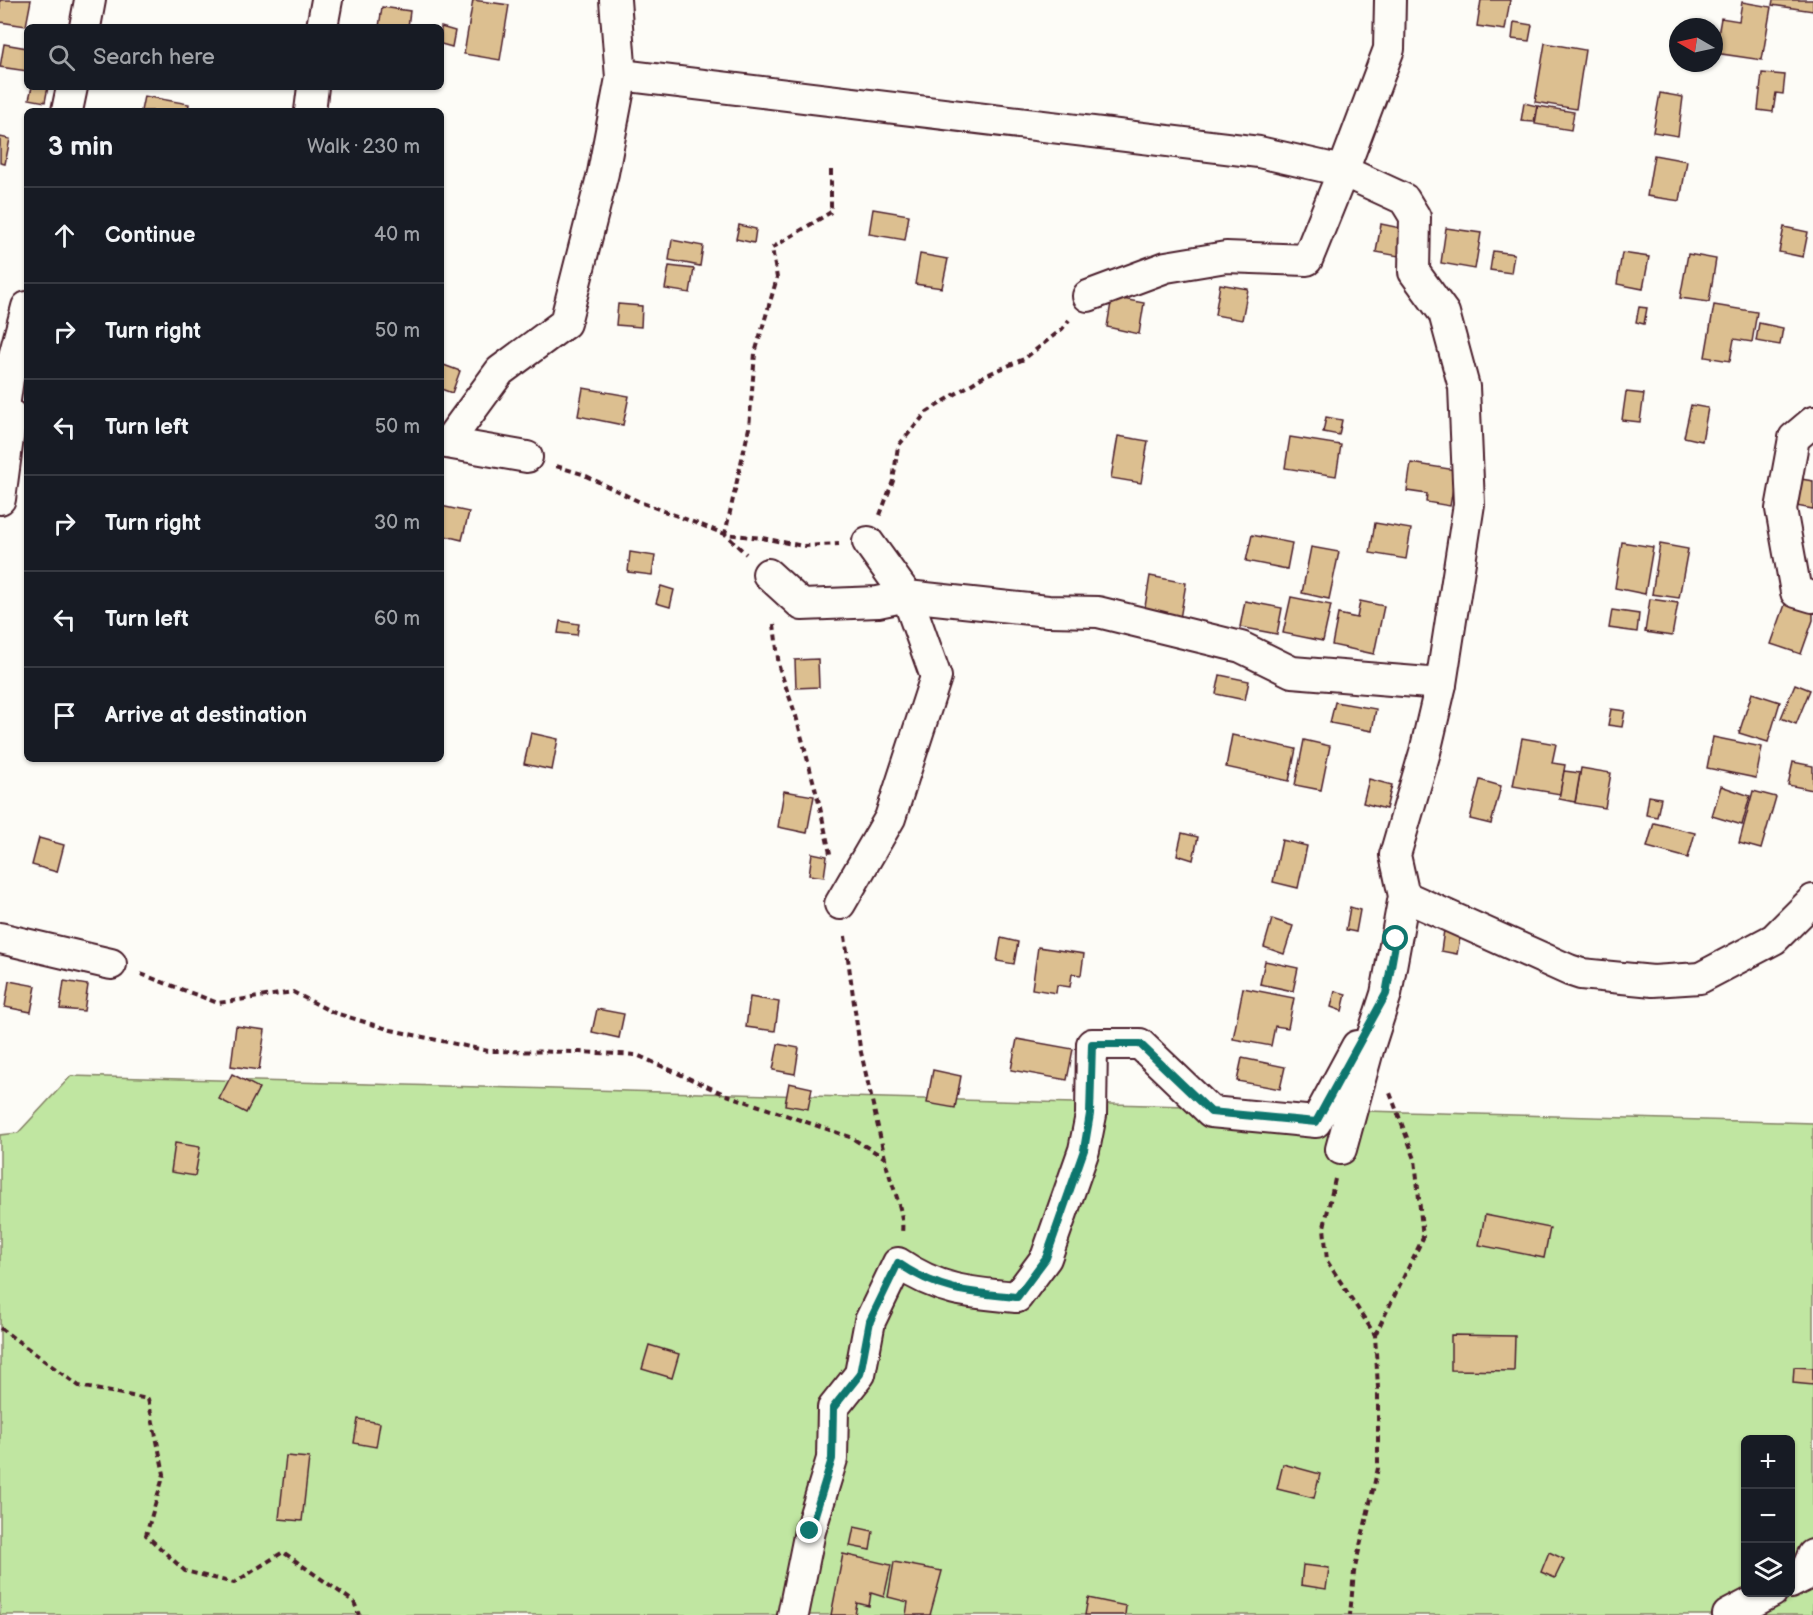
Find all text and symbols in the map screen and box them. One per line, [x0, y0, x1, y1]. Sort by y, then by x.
north arrow [1669, 18, 1723, 72]
search box [24, 24, 444, 90]
icon: search [45, 41, 78, 74]
text: Search here [93, 44, 215, 71]
text: 3 min [48, 132, 113, 163]
text: Walk · 230 m [307, 135, 420, 159]
icon: ahead [48, 219, 81, 252]
text: Continue [105, 222, 195, 249]
text: 40 m [374, 223, 420, 247]
icon: right [48, 315, 81, 348]
text: Turn right [105, 318, 201, 345]
text: 50 m [375, 319, 420, 343]
icon: left [48, 411, 81, 444]
text: Turn left [105, 414, 189, 441]
text: 50 m [375, 415, 420, 439]
icon: right [48, 507, 81, 540]
text: Turn right [105, 510, 201, 537]
text: 30 m [374, 511, 420, 535]
icon: left [48, 603, 81, 636]
text: Turn left [105, 606, 189, 633]
text: 60 m [374, 607, 420, 631]
icon: arrive [48, 699, 81, 732]
text: Arrive at destination [105, 702, 307, 729]
route start [1382, 925, 1408, 951]
map controls [1741, 1435, 1795, 1597]
button: + [1741, 1435, 1795, 1489]
button: − [1741, 1489, 1795, 1543]
route end [796, 1517, 822, 1543]
button: layers [1741, 1543, 1795, 1597]

